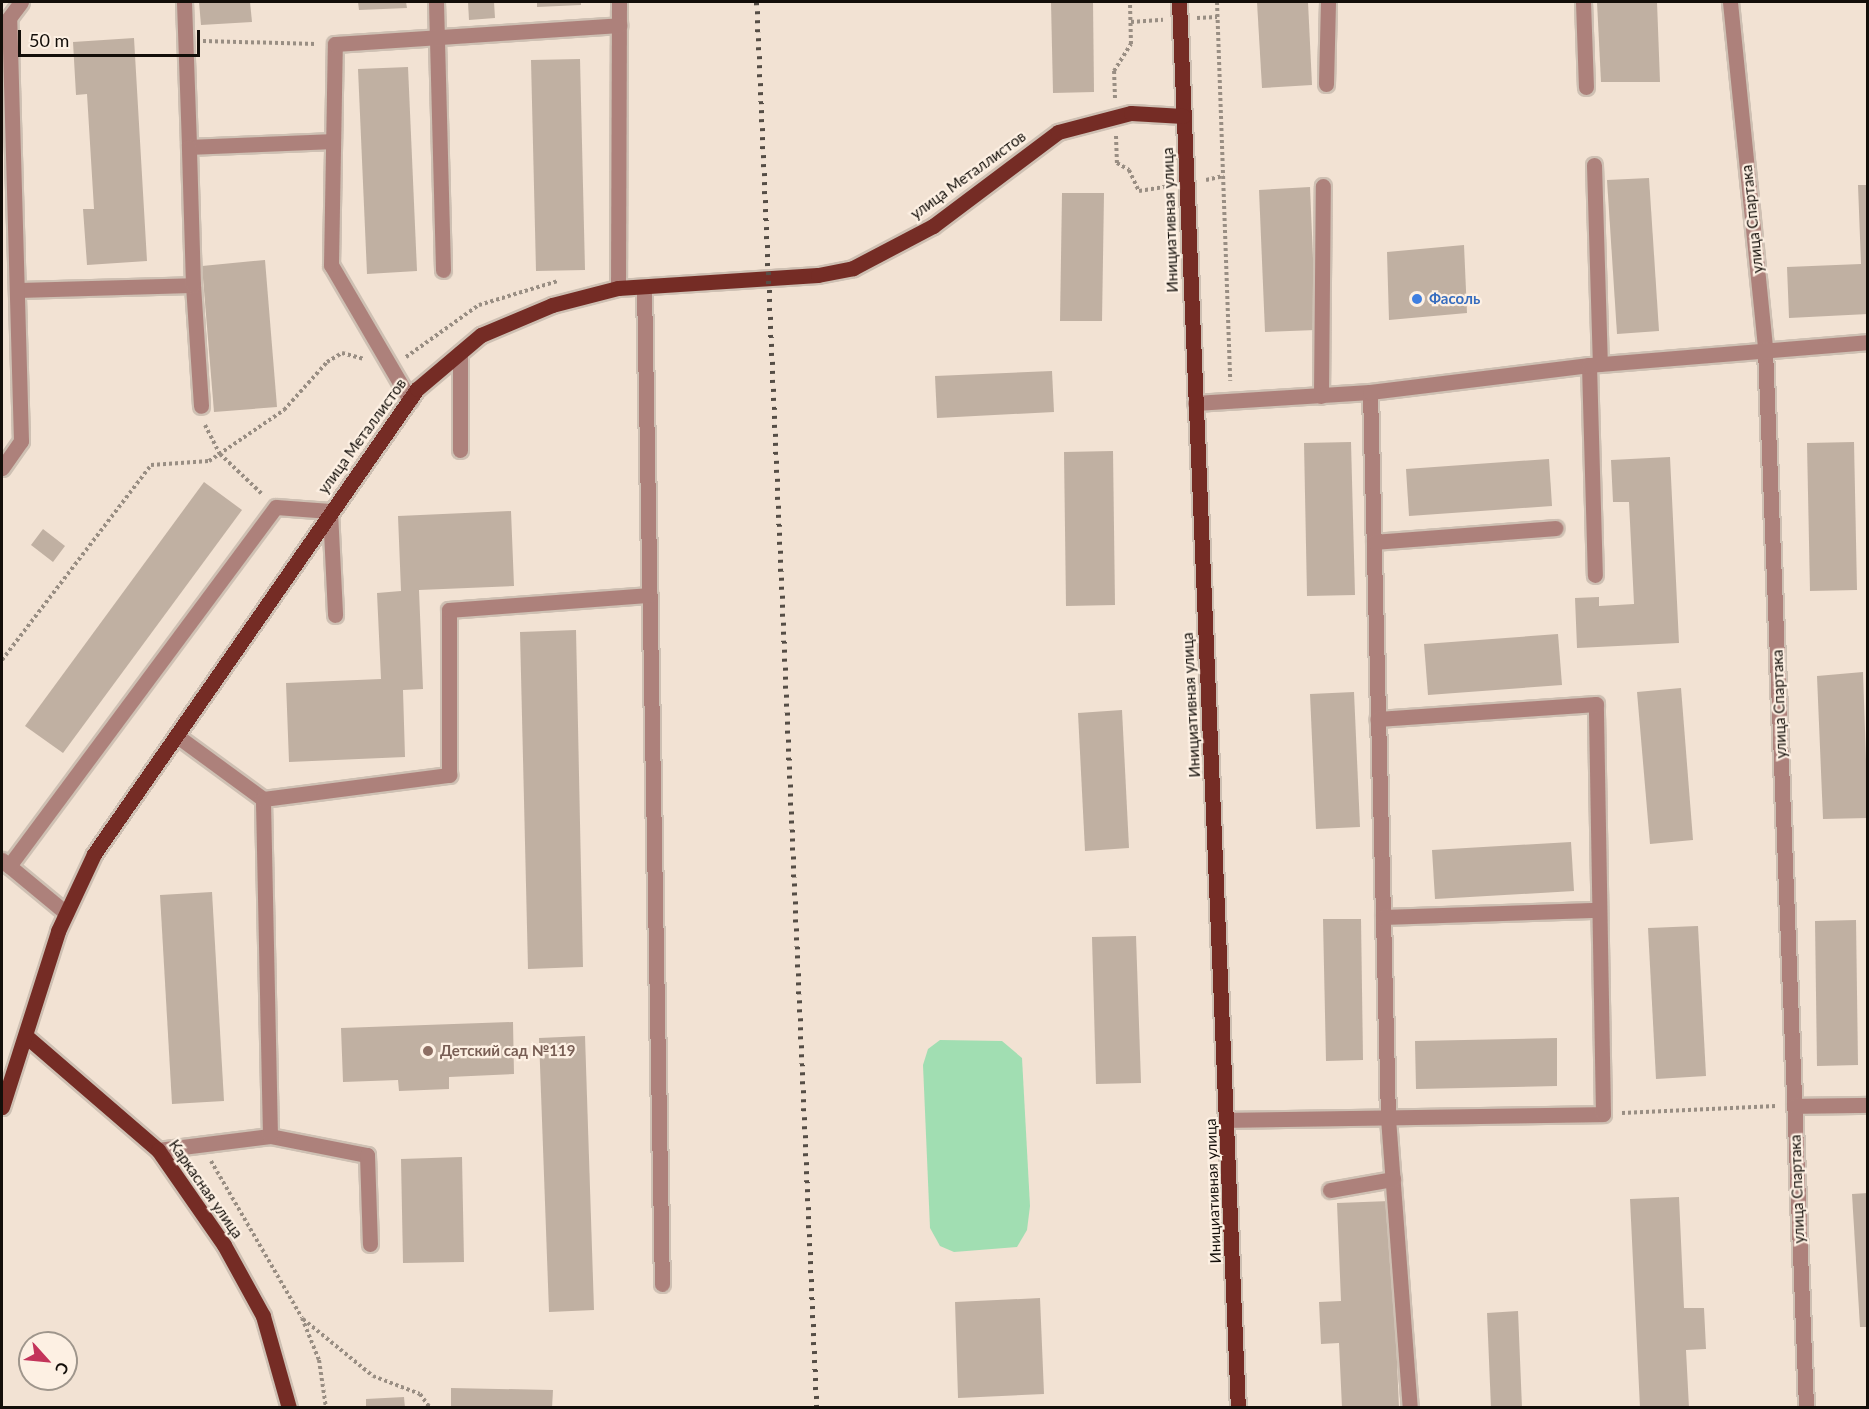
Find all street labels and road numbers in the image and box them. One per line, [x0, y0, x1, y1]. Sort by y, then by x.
street label: улица Металлистов [907, 127, 1029, 223]
street label: Инициативная улица [1158, 147, 1182, 293]
street label: улица Спартака [1737, 164, 1767, 274]
street label: улица Металлистов [314, 375, 410, 497]
street label: Инициативная улица [1178, 632, 1204, 778]
street label: улица Спартака [1768, 649, 1790, 759]
street label: Инициативная улица [1201, 1118, 1225, 1264]
street label: улица Спартака [1786, 1134, 1808, 1244]
street label: Каркасная улица [165, 1136, 247, 1242]

